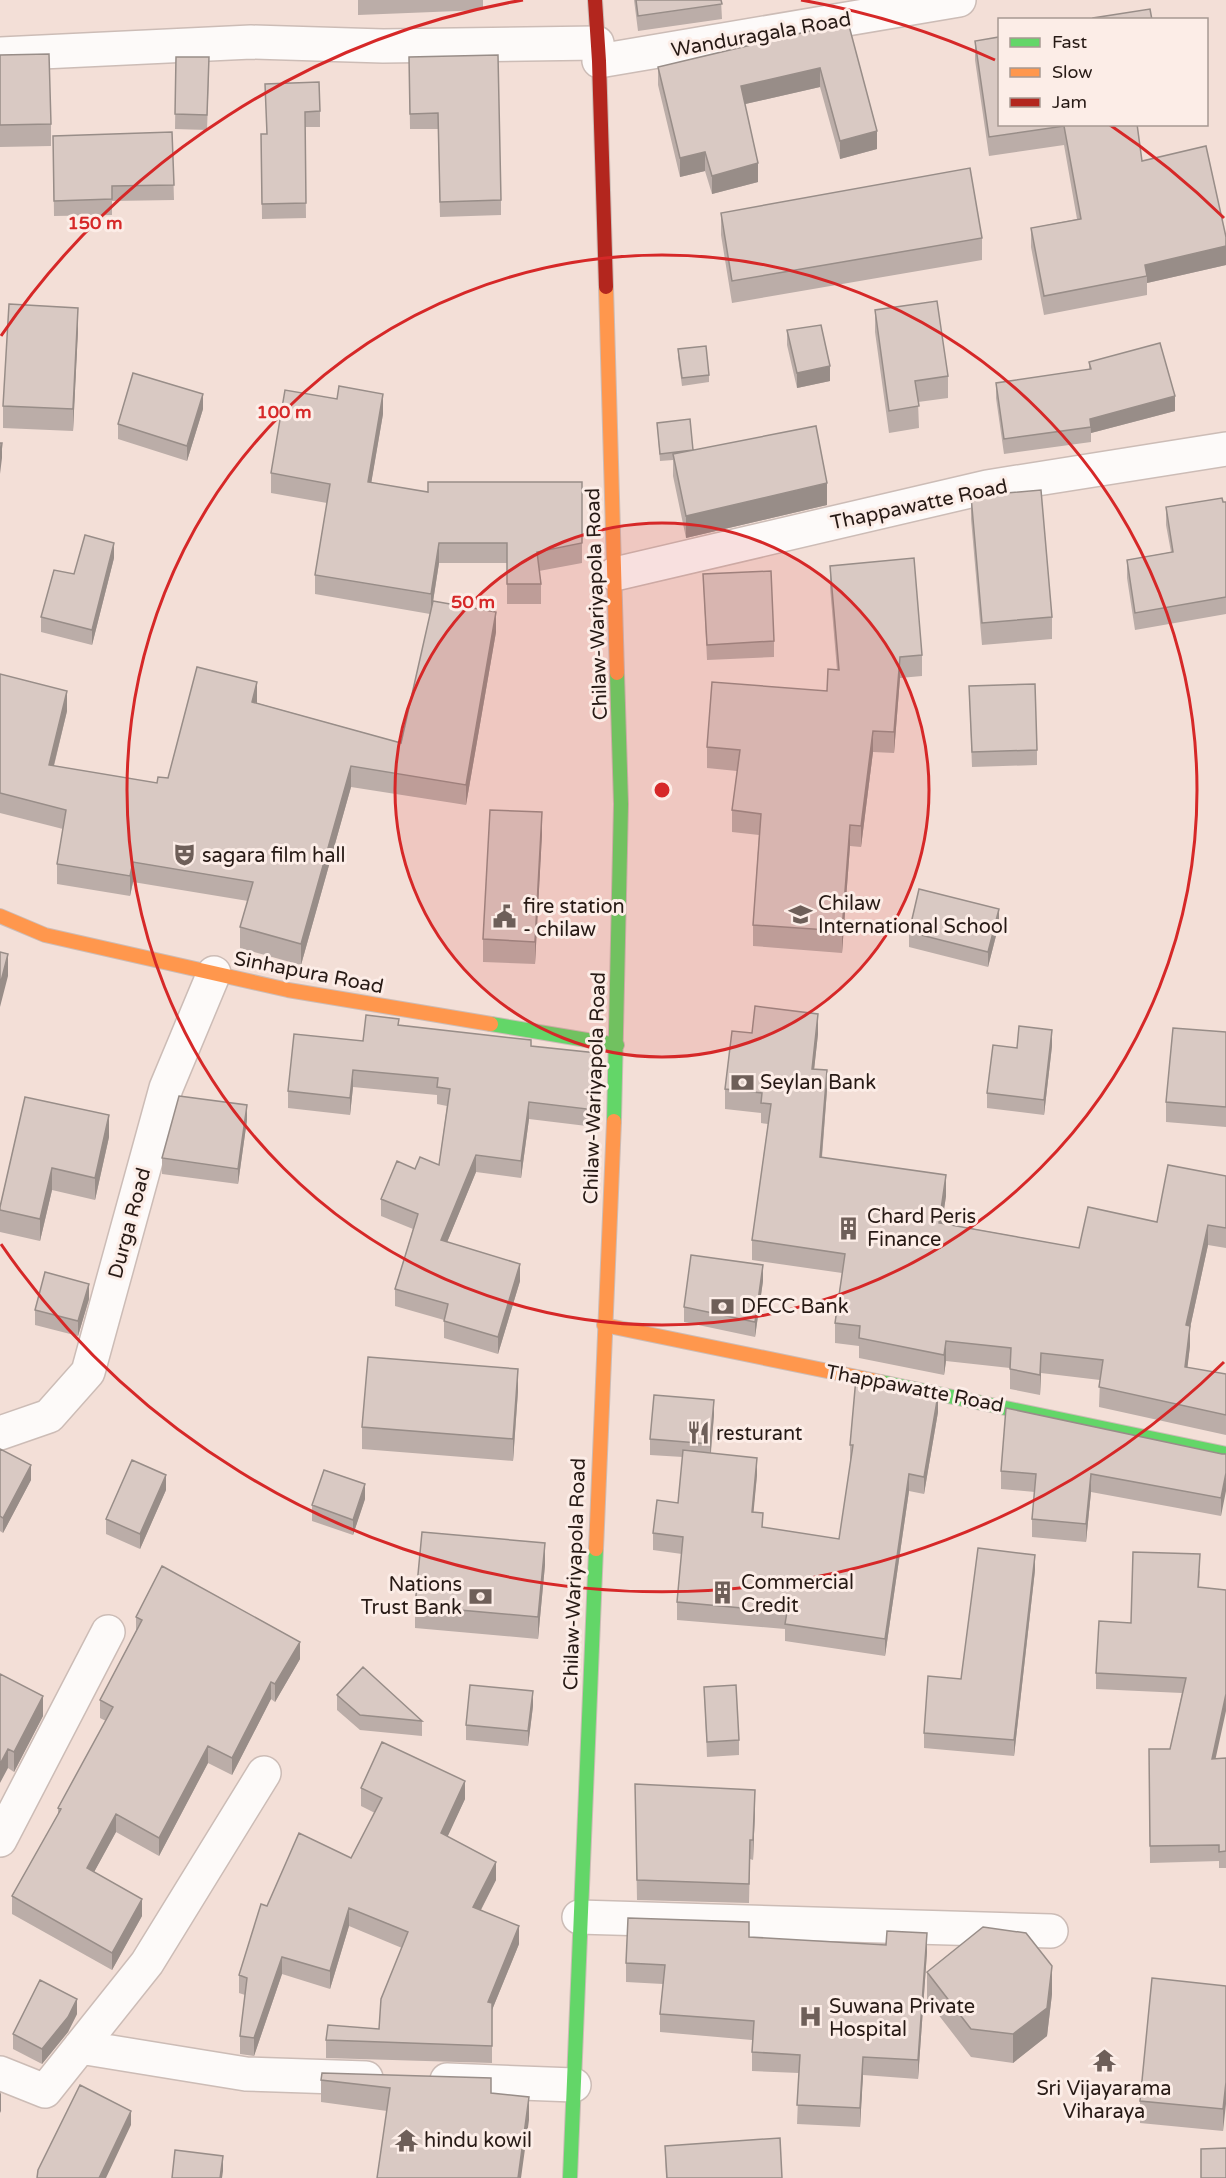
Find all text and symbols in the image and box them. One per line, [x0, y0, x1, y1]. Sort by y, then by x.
street label: Wanduragala Road [669, 7, 853, 63]
legend [998, 18, 1208, 126]
text: Fast [1052, 31, 1087, 53]
text: Slow [1052, 61, 1093, 83]
text: Jam [1052, 91, 1087, 113]
text: 150 m [67, 212, 123, 234]
text: 100 m [256, 401, 312, 423]
street label: Thappawatte Road [828, 474, 1010, 535]
street label: Chilaw-Wariyapola Road [581, 487, 613, 721]
text: 50 m [451, 591, 495, 613]
centre of rings [652, 780, 672, 800]
theatre icon: sagara film hall [171, 842, 197, 868]
place label: sagara film hall [202, 844, 345, 868]
place label: Chilaw International School [818, 892, 1008, 939]
place label: fire station - chilaw [523, 895, 625, 942]
school or university icon: Chilaw International School [787, 901, 813, 927]
public building icon: fire station - chilaw [492, 904, 518, 930]
street label: Sinhapura Road [232, 947, 386, 999]
street label: Chilaw-Wariyapola Road [579, 971, 611, 1205]
bank icon: Seylan Bank [729, 1069, 755, 1095]
place label: Seylan Bank [760, 1071, 876, 1095]
street label: Durga Road [104, 1165, 156, 1281]
place label: Chard Peris Finance [867, 1205, 976, 1252]
building icon: Chard Peris Finance [836, 1215, 862, 1241]
bank icon: DFCC Bank [710, 1293, 736, 1319]
place label: DFCC Bank [741, 1295, 849, 1319]
street label: Thappawatte Road [824, 1360, 1006, 1418]
restaurant icon: resturant [685, 1420, 711, 1446]
place label: resturant [716, 1422, 803, 1446]
street label: Chilaw-Wariyapola Road [559, 1457, 591, 1691]
place label: Commercial Credit [741, 1571, 854, 1618]
place label: Nations Trust Bank [361, 1573, 462, 1620]
building icon: Commercial Credit [710, 1580, 736, 1606]
bank icon: Nations Trust Bank [467, 1583, 493, 1609]
place label: Suwana Private Hospital [829, 1995, 975, 2042]
hospital icon: Suwana Private Hospital [798, 2004, 824, 2030]
temple icon: Sri Vijayarama Viharaya [1091, 2047, 1117, 2073]
place label: Sri Vijayarama Viharaya [1036, 2077, 1172, 2124]
temple icon: hindu kowil [393, 2127, 419, 2153]
place label: hindu kowil [424, 2129, 532, 2153]

